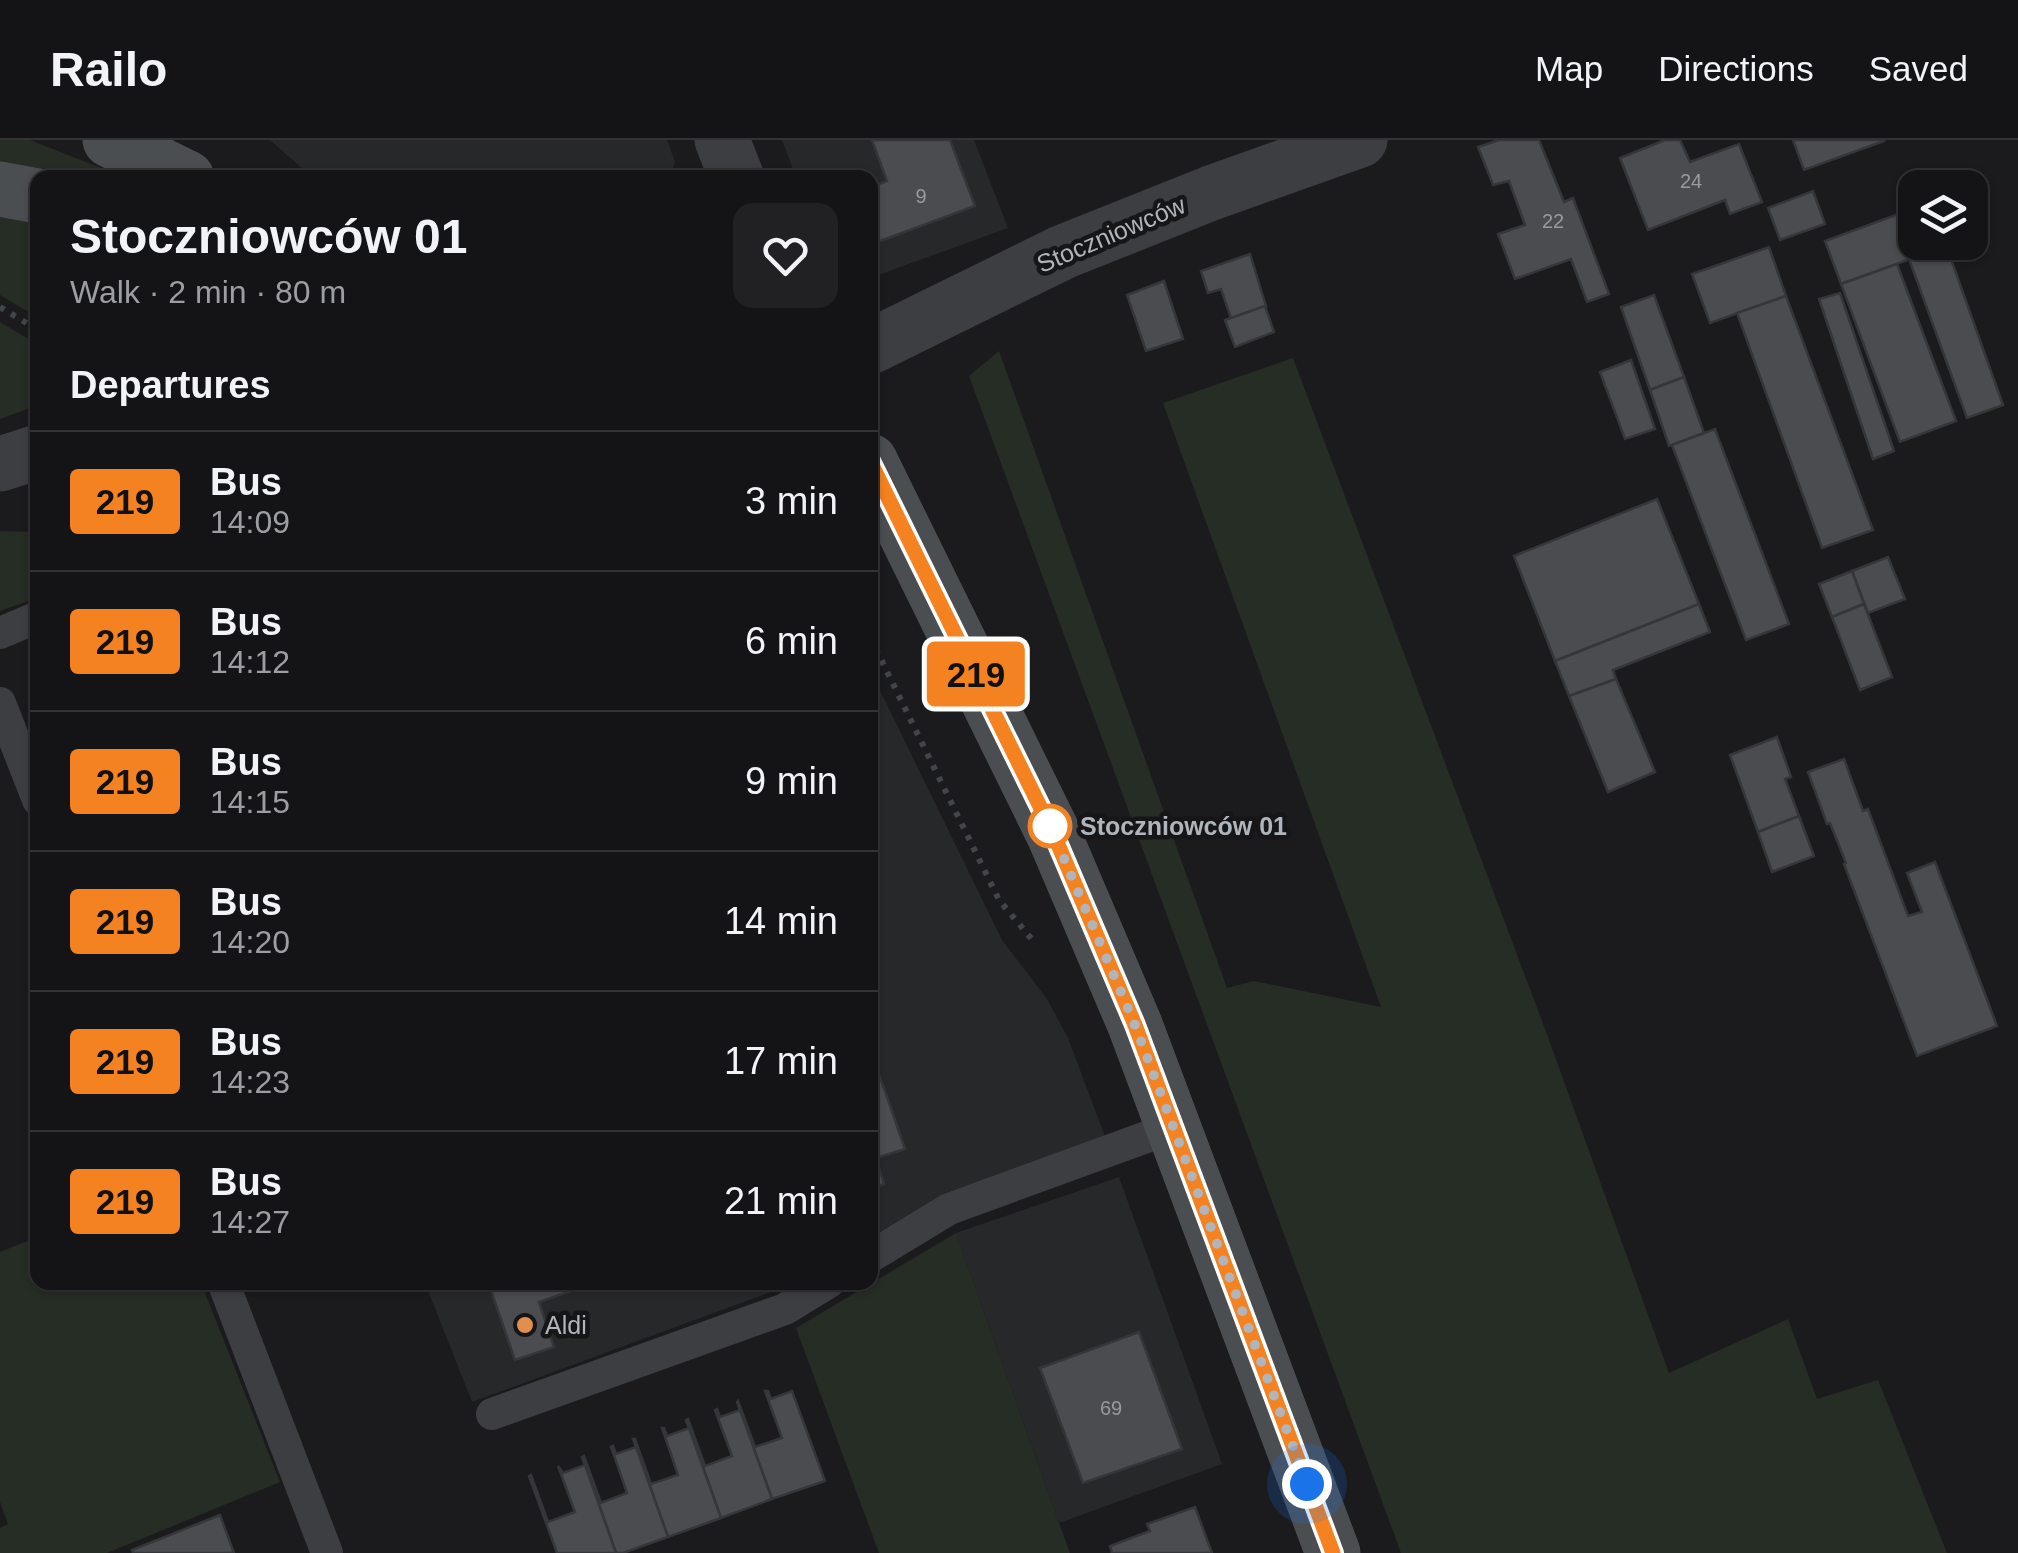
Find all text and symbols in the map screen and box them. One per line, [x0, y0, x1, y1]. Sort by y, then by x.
text: Railo [50, 43, 167, 96]
text: Map [1535, 49, 1603, 88]
text: Directions [1658, 49, 1814, 88]
text: Saved [1869, 49, 1968, 88]
house number: 24 [1680, 170, 1702, 192]
map controls [1898, 170, 1988, 260]
button: layers [1898, 170, 1988, 260]
house number: 9 [915, 185, 927, 207]
street label: Stoczniowców [1033, 190, 1190, 278]
button: heart [733, 203, 838, 308]
text: Stoczniowców 01 [70, 210, 467, 263]
house number: 22 [1542, 210, 1564, 232]
text: Walk · 2 min · 80 m [70, 274, 346, 310]
text: Departures [70, 364, 271, 406]
text: Bus [210, 461, 282, 503]
text: 3 min [745, 480, 838, 522]
text: 219 [96, 482, 154, 521]
text: 14:09 [210, 504, 290, 540]
text: Bus [210, 601, 282, 643]
text: 6 min [745, 620, 838, 662]
text: 219 [96, 622, 154, 661]
line badge: 219 [918, 642, 1034, 706]
text: 14:12 [210, 644, 290, 680]
text: 219 [947, 655, 1005, 694]
text: Bus [210, 741, 282, 783]
text: 9 min [745, 760, 838, 802]
text: 219 [96, 762, 154, 801]
text: 14:15 [210, 784, 290, 820]
marker: Stoczniowców 01 [1029, 805, 1071, 847]
place label: Stoczniowców 01 [1080, 812, 1287, 840]
text: Bus [210, 881, 282, 923]
text: 14 min [724, 900, 838, 942]
text: 219 [96, 902, 154, 941]
text: 14:20 [210, 924, 290, 960]
text: Bus [210, 1021, 282, 1063]
text: 17 min [724, 1040, 838, 1082]
text: 219 [96, 1042, 154, 1081]
text: 14:23 [210, 1064, 290, 1100]
text: Bus [210, 1161, 282, 1203]
text: 21 min [724, 1180, 838, 1222]
text: 219 [96, 1182, 154, 1221]
text: 14:27 [210, 1204, 290, 1240]
place label: Aldi [545, 1311, 587, 1339]
marker: Aldi [514, 1314, 536, 1336]
house number: 69 [1100, 1397, 1122, 1419]
your location [1282, 1459, 1332, 1509]

